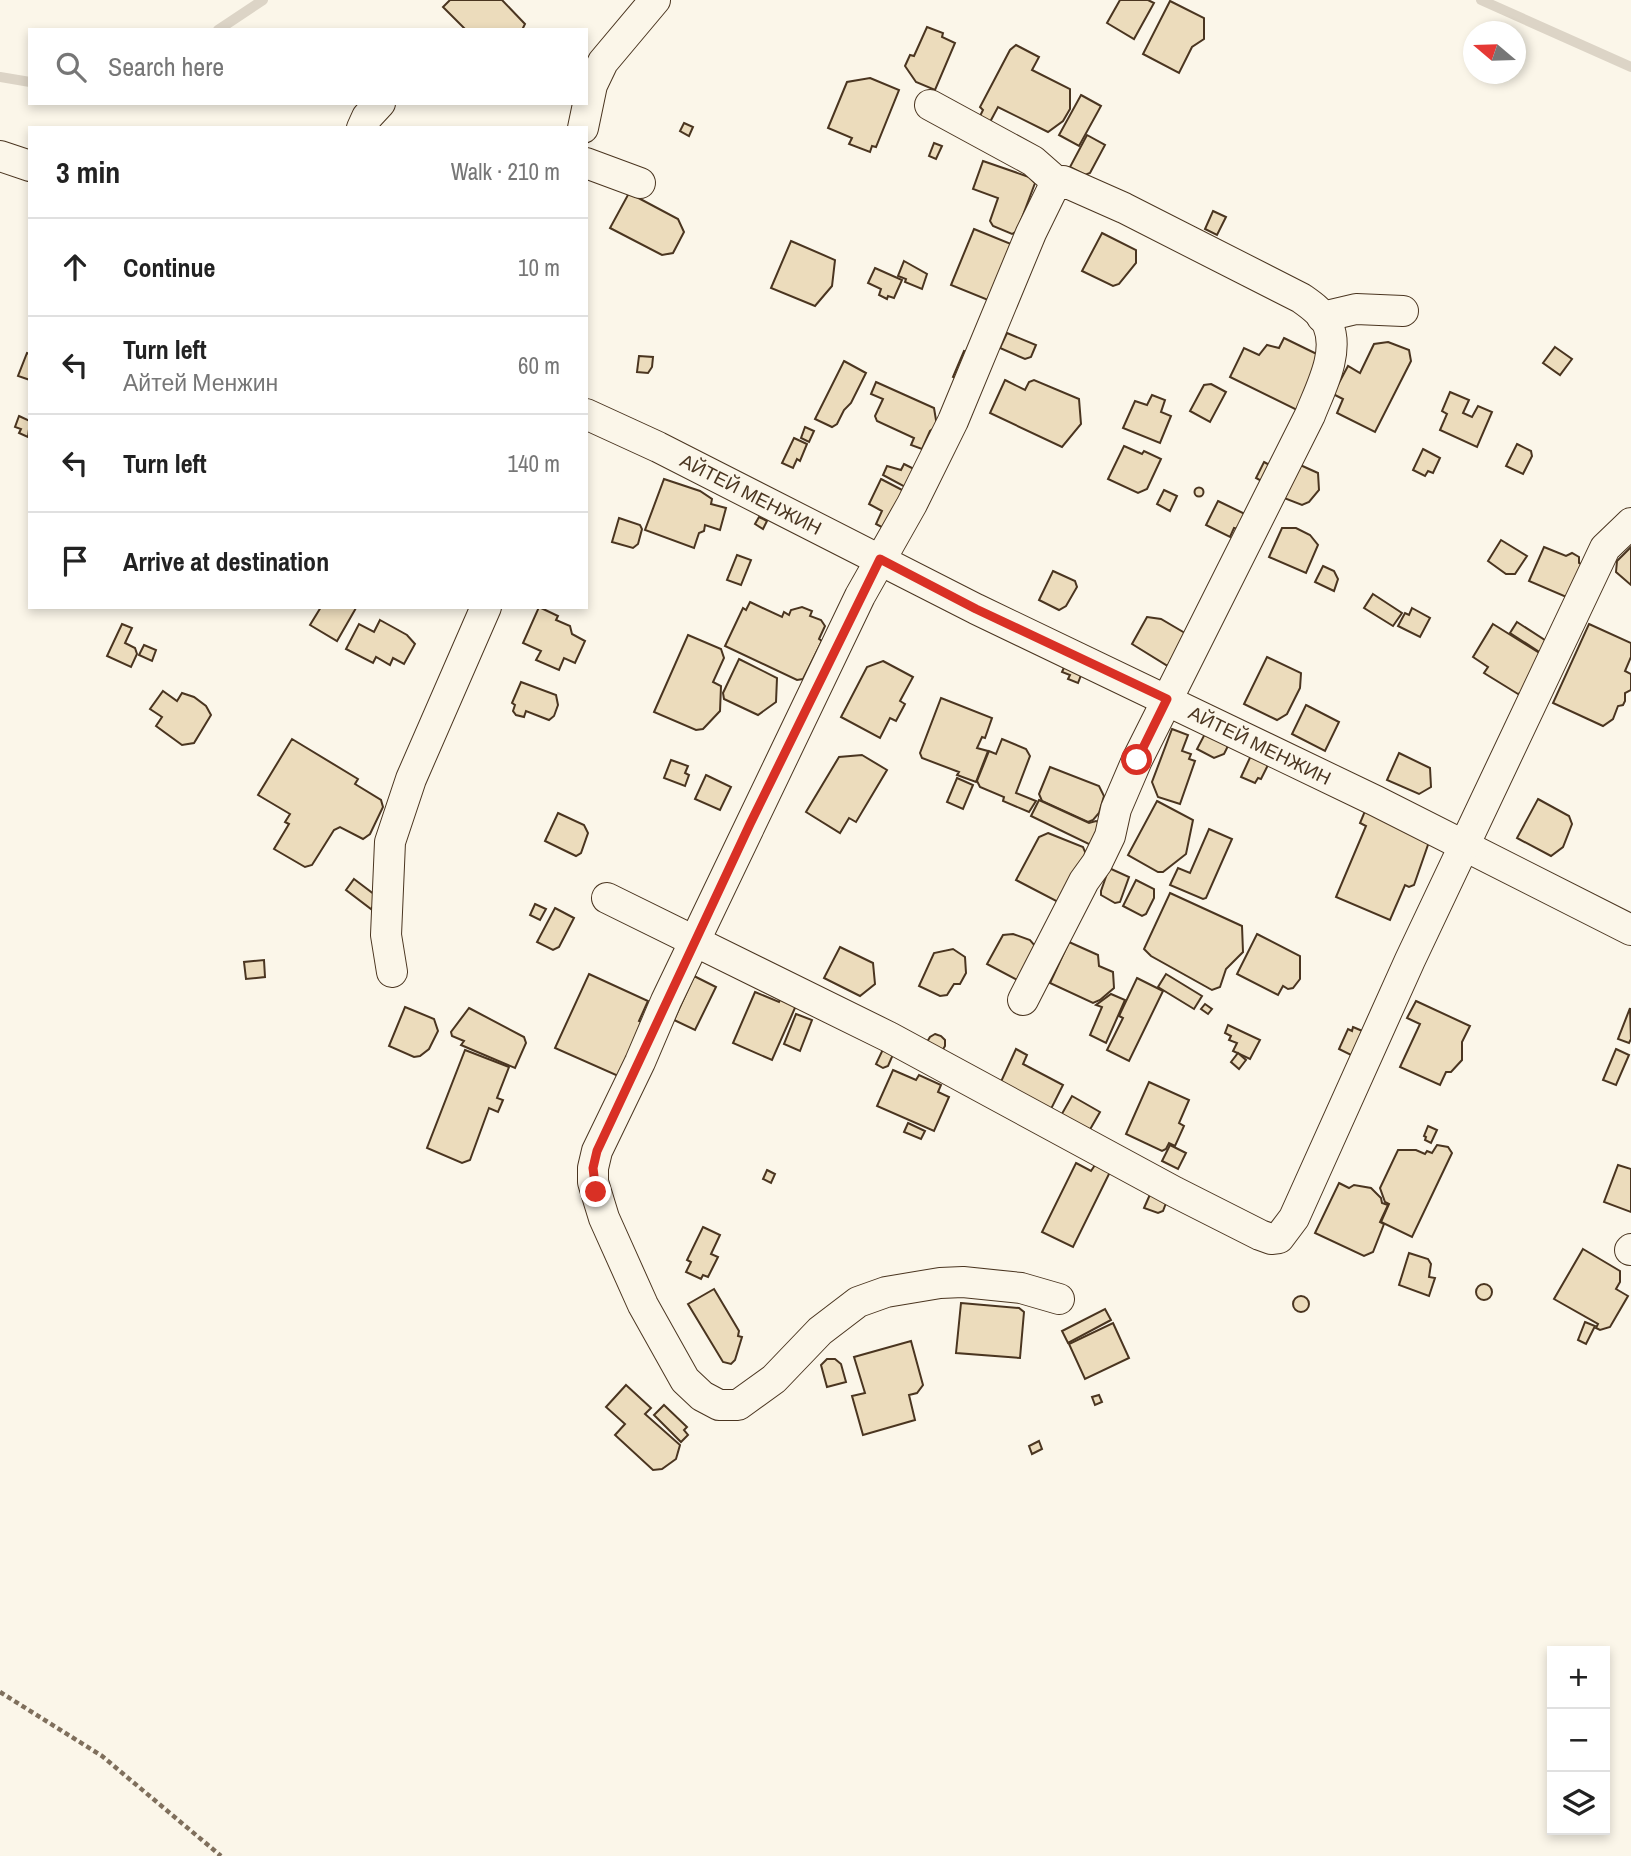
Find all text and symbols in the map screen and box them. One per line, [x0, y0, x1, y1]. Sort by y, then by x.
north arrow [1463, 21, 1526, 84]
search box [28, 28, 588, 105]
icon: search [52, 48, 90, 86]
text: Search here [108, 49, 224, 84]
text: 3 min [56, 152, 120, 192]
text: Walk · 210 m [451, 156, 560, 187]
icon: ahead [56, 248, 94, 286]
text: Continue [123, 250, 215, 285]
text: 10 m [518, 252, 560, 283]
text: Turn left [123, 332, 207, 367]
icon: left [56, 346, 94, 384]
text: 60 m [518, 350, 560, 381]
text: Айтей Менжин [123, 367, 278, 398]
icon: left [56, 444, 94, 482]
text: Turn left [123, 446, 207, 481]
street label: АЙТЕЙ МЕНЖИН [676, 447, 826, 541]
text: 140 m [508, 448, 560, 479]
icon: arrive [56, 542, 94, 580]
text: Arrive at destination [123, 544, 329, 579]
street label: АЙТЕЙ МЕНЖИН [1184, 699, 1336, 791]
route start [1121, 744, 1152, 775]
route end [580, 1176, 611, 1207]
map controls [1547, 1646, 1610, 1835]
button: + [1547, 1646, 1610, 1709]
button: − [1547, 1709, 1610, 1772]
button: layers [1547, 1772, 1610, 1835]

